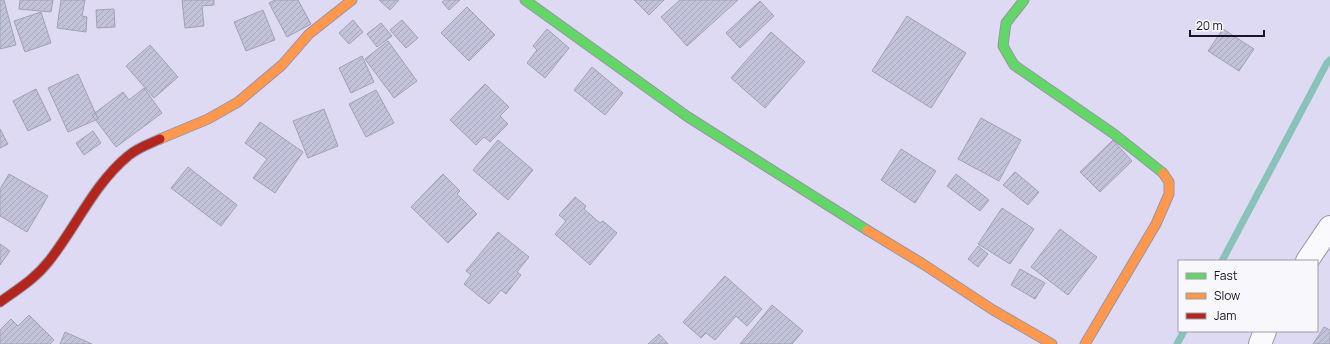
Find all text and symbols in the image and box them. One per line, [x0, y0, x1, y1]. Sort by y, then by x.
scale bar [1190, 12, 1264, 38]
text: 20 m [1196, 17, 1223, 34]
legend [1178, 260, 1318, 332]
text: Fast [1214, 267, 1238, 284]
text: Slow [1214, 287, 1240, 304]
text: Jam [1214, 307, 1236, 324]

